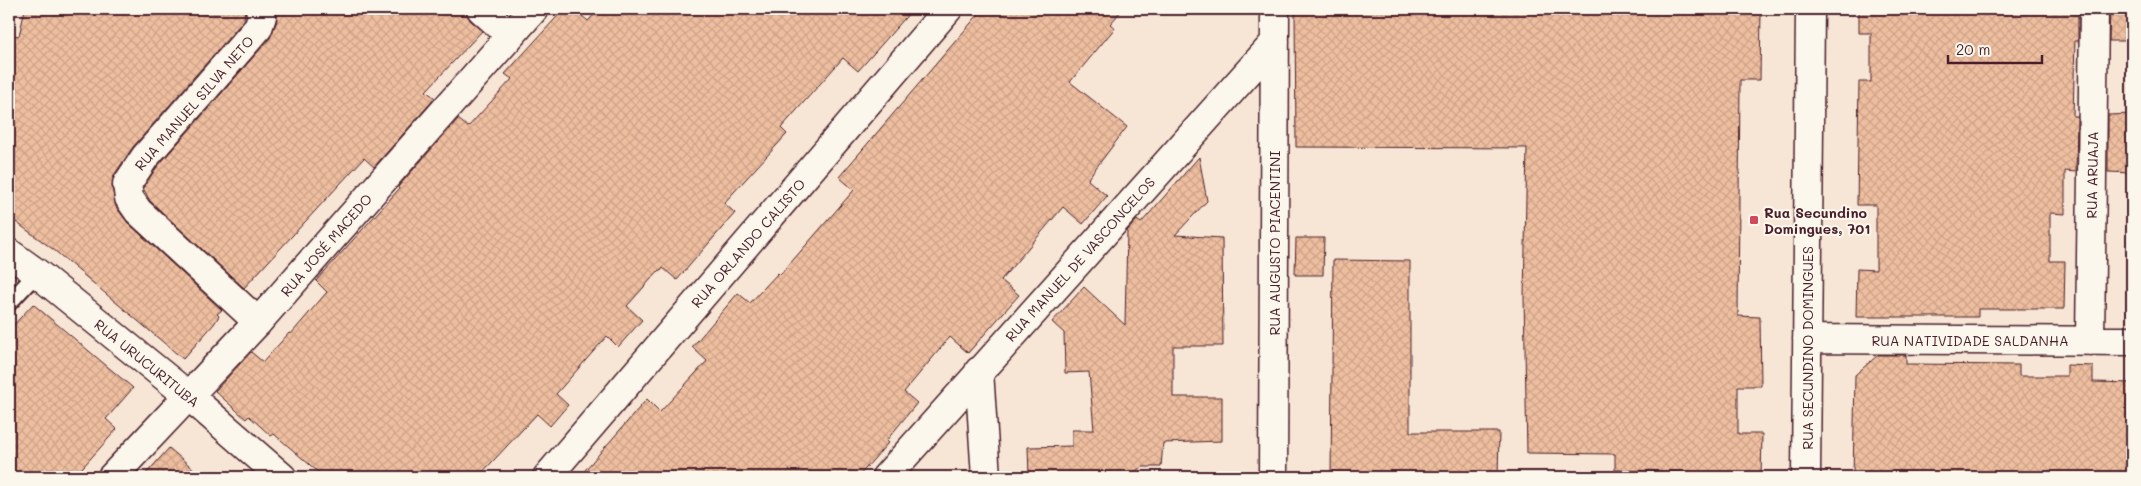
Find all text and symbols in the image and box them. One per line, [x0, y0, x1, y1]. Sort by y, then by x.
street label: RUA MANUEL SILVA NETO [130, 32, 258, 174]
scale bar [1948, 32, 2042, 64]
text: 20 m [1956, 39, 1990, 59]
street label: RUA ARUAJA [2082, 131, 2102, 219]
street label: RUA AUGUSTO PIACENTINI [1265, 151, 1284, 335]
street label: RUA MANUEL DE VASCONCELOS [1001, 173, 1159, 345]
street label: RUA ORLANDO CALISTO [687, 174, 809, 312]
street label: RUA JOSÉ MACEDO [276, 190, 376, 300]
place label: Rua Secundino Domingues, 701 [1764, 203, 1871, 238]
marker: Rua Secundino Domingues, 701 [1748, 214, 1760, 226]
street label: RUA SECUNDINO DOMINGUES [1798, 246, 1817, 450]
street label: RUA URUCURITUBA [90, 315, 204, 411]
street label: RUA NATIVIDADE SALDANHA [1871, 331, 2069, 350]

